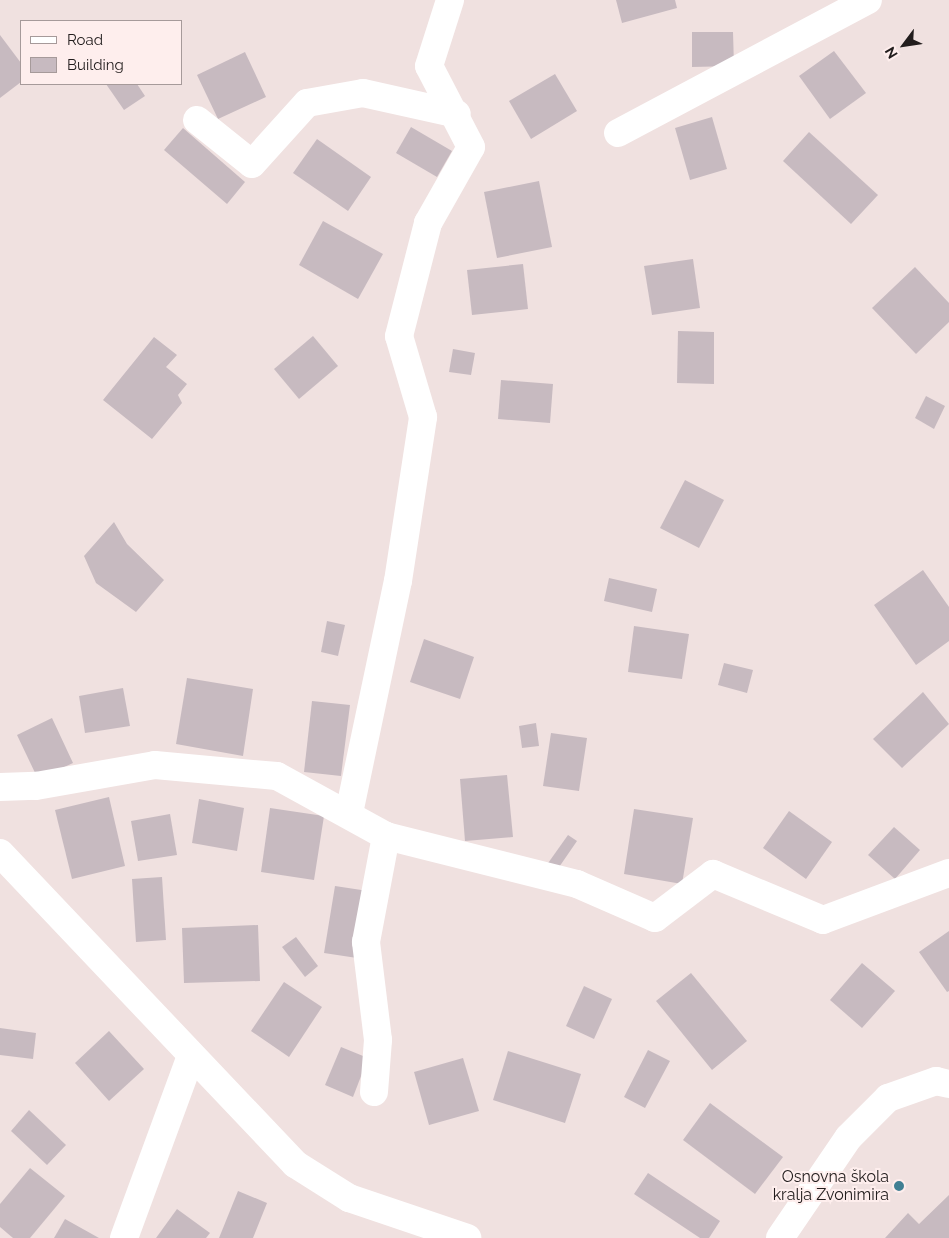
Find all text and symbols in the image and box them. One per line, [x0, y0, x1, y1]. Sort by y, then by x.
legend [20, 20, 182, 85]
north arrow [879, 20, 929, 70]
text: Road [67, 31, 103, 49]
text: N [882, 44, 901, 61]
text: Building [67, 56, 124, 74]
place label: Osnovna škola kralja Zvonimira [773, 1167, 889, 1205]
marker: Osnovna škola kralja Zvonimira [893, 1180, 905, 1192]

